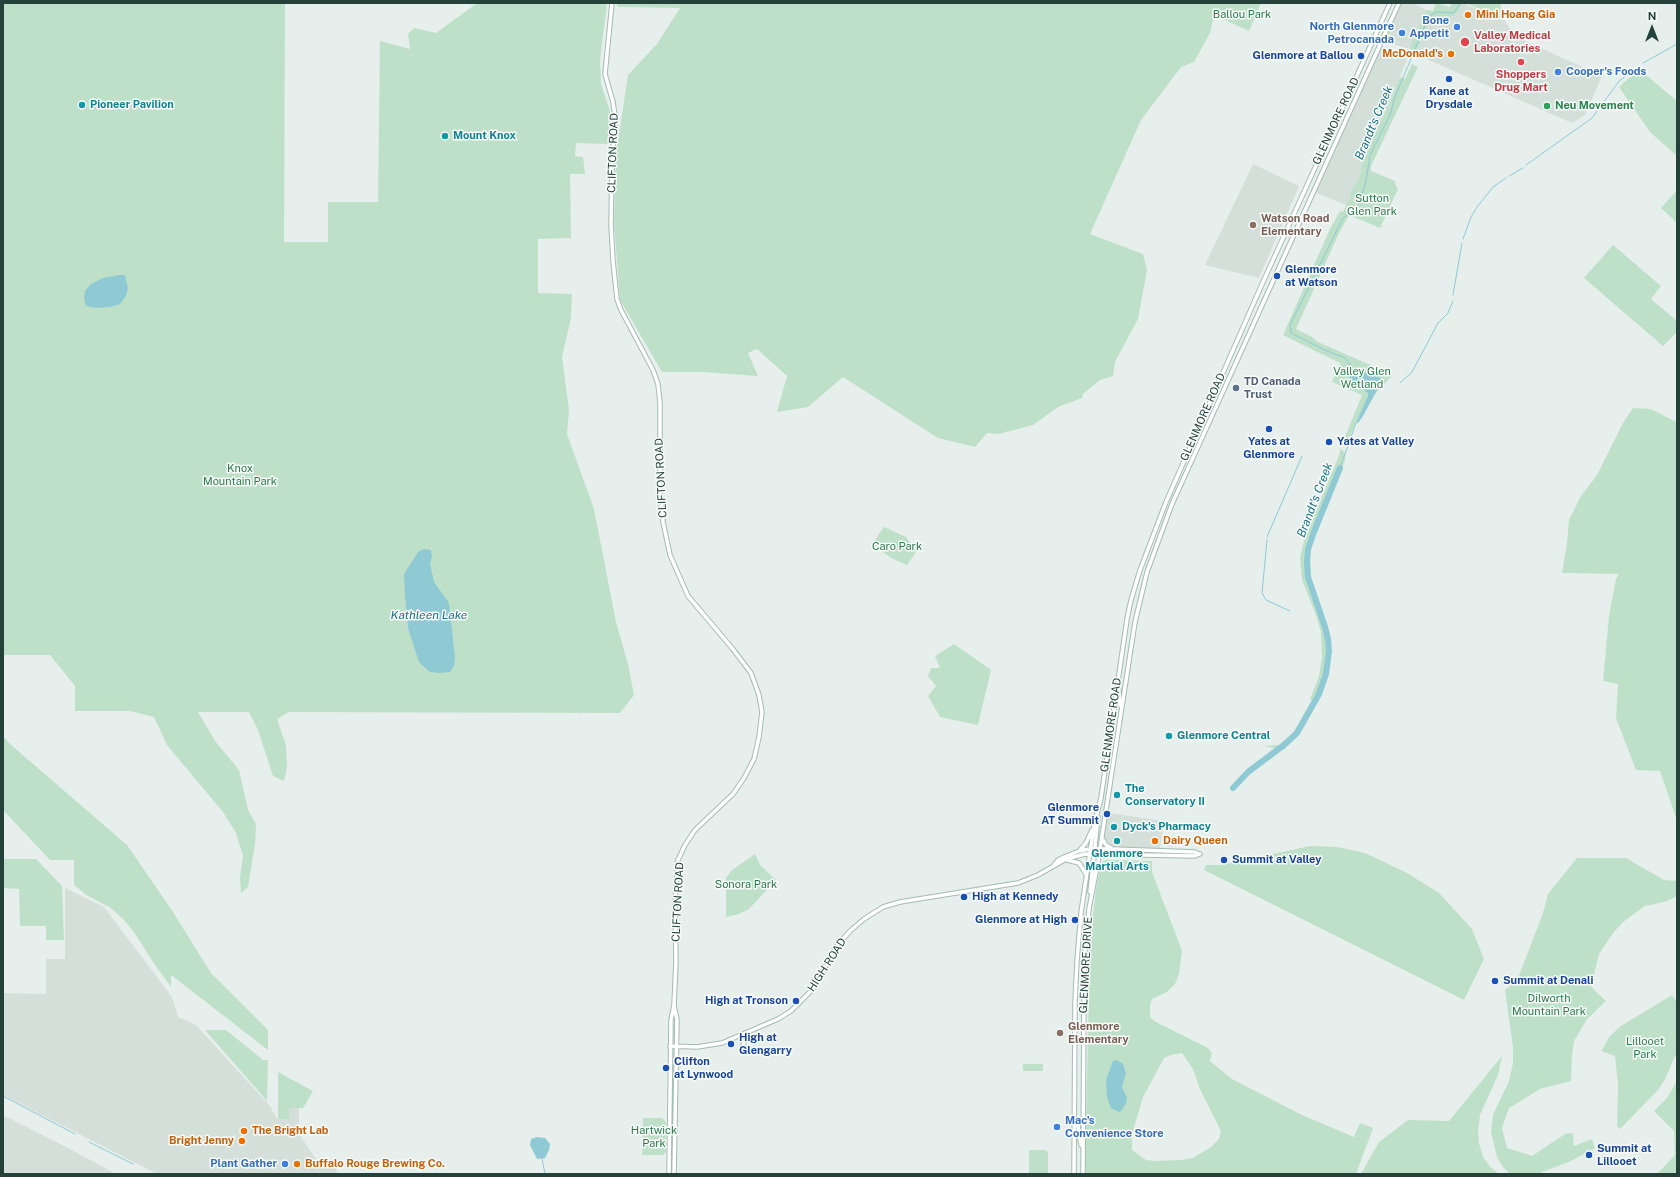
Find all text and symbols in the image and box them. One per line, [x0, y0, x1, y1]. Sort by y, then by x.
park label: Ballou Park [1213, 8, 1271, 22]
place label: Mini Hoang Gia [1476, 8, 1555, 22]
north arrow [1632, 8, 1672, 48]
marker: Mini Hoang Gia [1463, 10, 1473, 20]
text: N [1648, 10, 1656, 22]
place label: Bone Appetit [1409, 14, 1449, 40]
place label: North Glenmore Petrocanada [1310, 20, 1394, 46]
marker: Bone Appetit [1452, 22, 1462, 32]
marker: North Glenmore Petrocanada [1397, 28, 1407, 38]
place label: Valley Medical Laboratories [1474, 29, 1551, 55]
marker: Valley Medical Laboratories [1459, 36, 1471, 48]
place label: McDonald's [1382, 47, 1443, 61]
place label: Glenmore at Ballou [1253, 49, 1353, 63]
marker: McDonald's [1446, 49, 1456, 59]
marker: Glenmore at Ballou [1356, 51, 1366, 61]
marker: Shoppers Drug Mart [1516, 57, 1526, 67]
place label: Cooper's Foods [1566, 65, 1646, 79]
marker: Cooper's Foods [1553, 67, 1563, 77]
place label: Shoppers Drug Mart [1494, 68, 1548, 94]
marker: Kane at Drysdale [1444, 74, 1454, 84]
street label: GLENMORE ROAD [1310, 75, 1362, 167]
water label: Brandt's Creek [1352, 84, 1396, 162]
place label: Kane at Drysdale [1426, 85, 1472, 111]
place label: Pioneer Pavilion [90, 98, 174, 112]
place label: Neu Movement [1555, 99, 1634, 113]
marker: Pioneer Pavilion [77, 100, 87, 110]
marker: Neu Movement [1542, 101, 1552, 111]
street label: CLIFTON ROAD [605, 113, 621, 193]
place label: Mount Knox [453, 129, 516, 143]
marker: Mount Knox [440, 131, 450, 141]
park label: Sutton Glen Park [1347, 192, 1397, 218]
place label: Watson Road Elementary [1261, 212, 1329, 238]
marker: Watson Road Elementary [1248, 220, 1258, 230]
place label: Glenmore at Watson [1285, 263, 1337, 289]
marker: Glenmore at Watson [1272, 271, 1282, 281]
park label: Valley Glen Wetland [1333, 365, 1391, 391]
street label: GLENMORE ROAD [1178, 371, 1228, 463]
place label: TD Canada Trust [1244, 375, 1301, 401]
marker: TD Canada Trust [1231, 383, 1241, 393]
marker: Yates at Glenmore [1264, 424, 1274, 434]
place label: Yates at Glenmore [1243, 435, 1295, 461]
place label: Yates at Valley [1337, 435, 1414, 449]
marker: Yates at Valley [1324, 437, 1334, 447]
street label: CLIFTON ROAD [652, 438, 670, 518]
water label: Brandt's Creek [1294, 460, 1336, 540]
park label: Knox Mountain Park [203, 462, 277, 488]
park label: Caro Park [872, 540, 922, 554]
water label: Kathleen Lake [391, 608, 467, 622]
street label: GLENMORE ROAD [1098, 677, 1124, 773]
place label: Glenmore Central [1177, 729, 1270, 743]
marker: Glenmore Central [1164, 731, 1174, 741]
place label: The Conservatory II [1125, 782, 1205, 808]
marker: The Conservatory II [1112, 790, 1122, 800]
place label: Glenmore AT Summit [1041, 801, 1099, 827]
marker: Glenmore AT Summit [1102, 809, 1112, 819]
place label: Dyck's Pharmacy [1122, 820, 1211, 834]
marker: Dyck's Pharmacy [1109, 822, 1119, 832]
place label: Dairy Queen [1163, 834, 1228, 848]
marker: Glenmore Martial Arts [1112, 836, 1122, 846]
marker: Dairy Queen [1150, 836, 1160, 846]
place label: Glenmore Martial Arts [1085, 847, 1149, 873]
place label: Summit at Valley [1232, 853, 1322, 867]
marker: Summit at Valley [1219, 855, 1229, 865]
street label: CLIFTON ROAD [669, 862, 687, 942]
park label: Sonora Park [715, 878, 777, 892]
place label: High at Kennedy [972, 890, 1059, 904]
marker: High at Kennedy [959, 892, 969, 902]
place label: Glenmore at High [975, 913, 1067, 927]
marker: Glenmore at High [1070, 915, 1080, 925]
street label: GLENMORE DRIVE [1077, 916, 1095, 1014]
street label: HIGH ROAD [805, 936, 849, 994]
place label: Summit at Denali [1503, 974, 1593, 988]
marker: Summit at Denali [1490, 976, 1500, 986]
park label: Dilworth Mountain Park [1512, 992, 1586, 1018]
place label: High at Tronson [705, 994, 788, 1008]
marker: High at Tronson [791, 996, 801, 1006]
place label: Glenmore Elementary [1068, 1020, 1129, 1046]
marker: Glenmore Elementary [1055, 1028, 1065, 1038]
place label: High at Glengarry [739, 1031, 792, 1057]
park label: Lillooet Park [1626, 1035, 1664, 1061]
marker: High at Glengarry [726, 1039, 736, 1049]
place label: Clifton at Lynwood [674, 1055, 733, 1081]
marker: Clifton at Lynwood [661, 1063, 671, 1073]
place label: Mac's Convenience Store [1065, 1114, 1164, 1140]
marker: Mac's Convenience Store [1052, 1122, 1062, 1132]
place label: The Bright Lab [252, 1124, 329, 1138]
park label: Hartwick Park [631, 1124, 677, 1150]
marker: The Bright Lab [239, 1126, 249, 1136]
place label: Bright Jenny [169, 1134, 234, 1148]
marker: Bright Jenny [237, 1136, 247, 1146]
place label: Summit at Lillooet [1597, 1142, 1652, 1168]
marker: Summit at Lillooet [1584, 1150, 1594, 1160]
place label: Plant Gather [210, 1157, 277, 1171]
place label: Buffalo Rouge Brewing Co. [305, 1157, 445, 1171]
marker: Plant Gather [280, 1159, 290, 1169]
marker: Buffalo Rouge Brewing Co. [292, 1159, 302, 1169]

